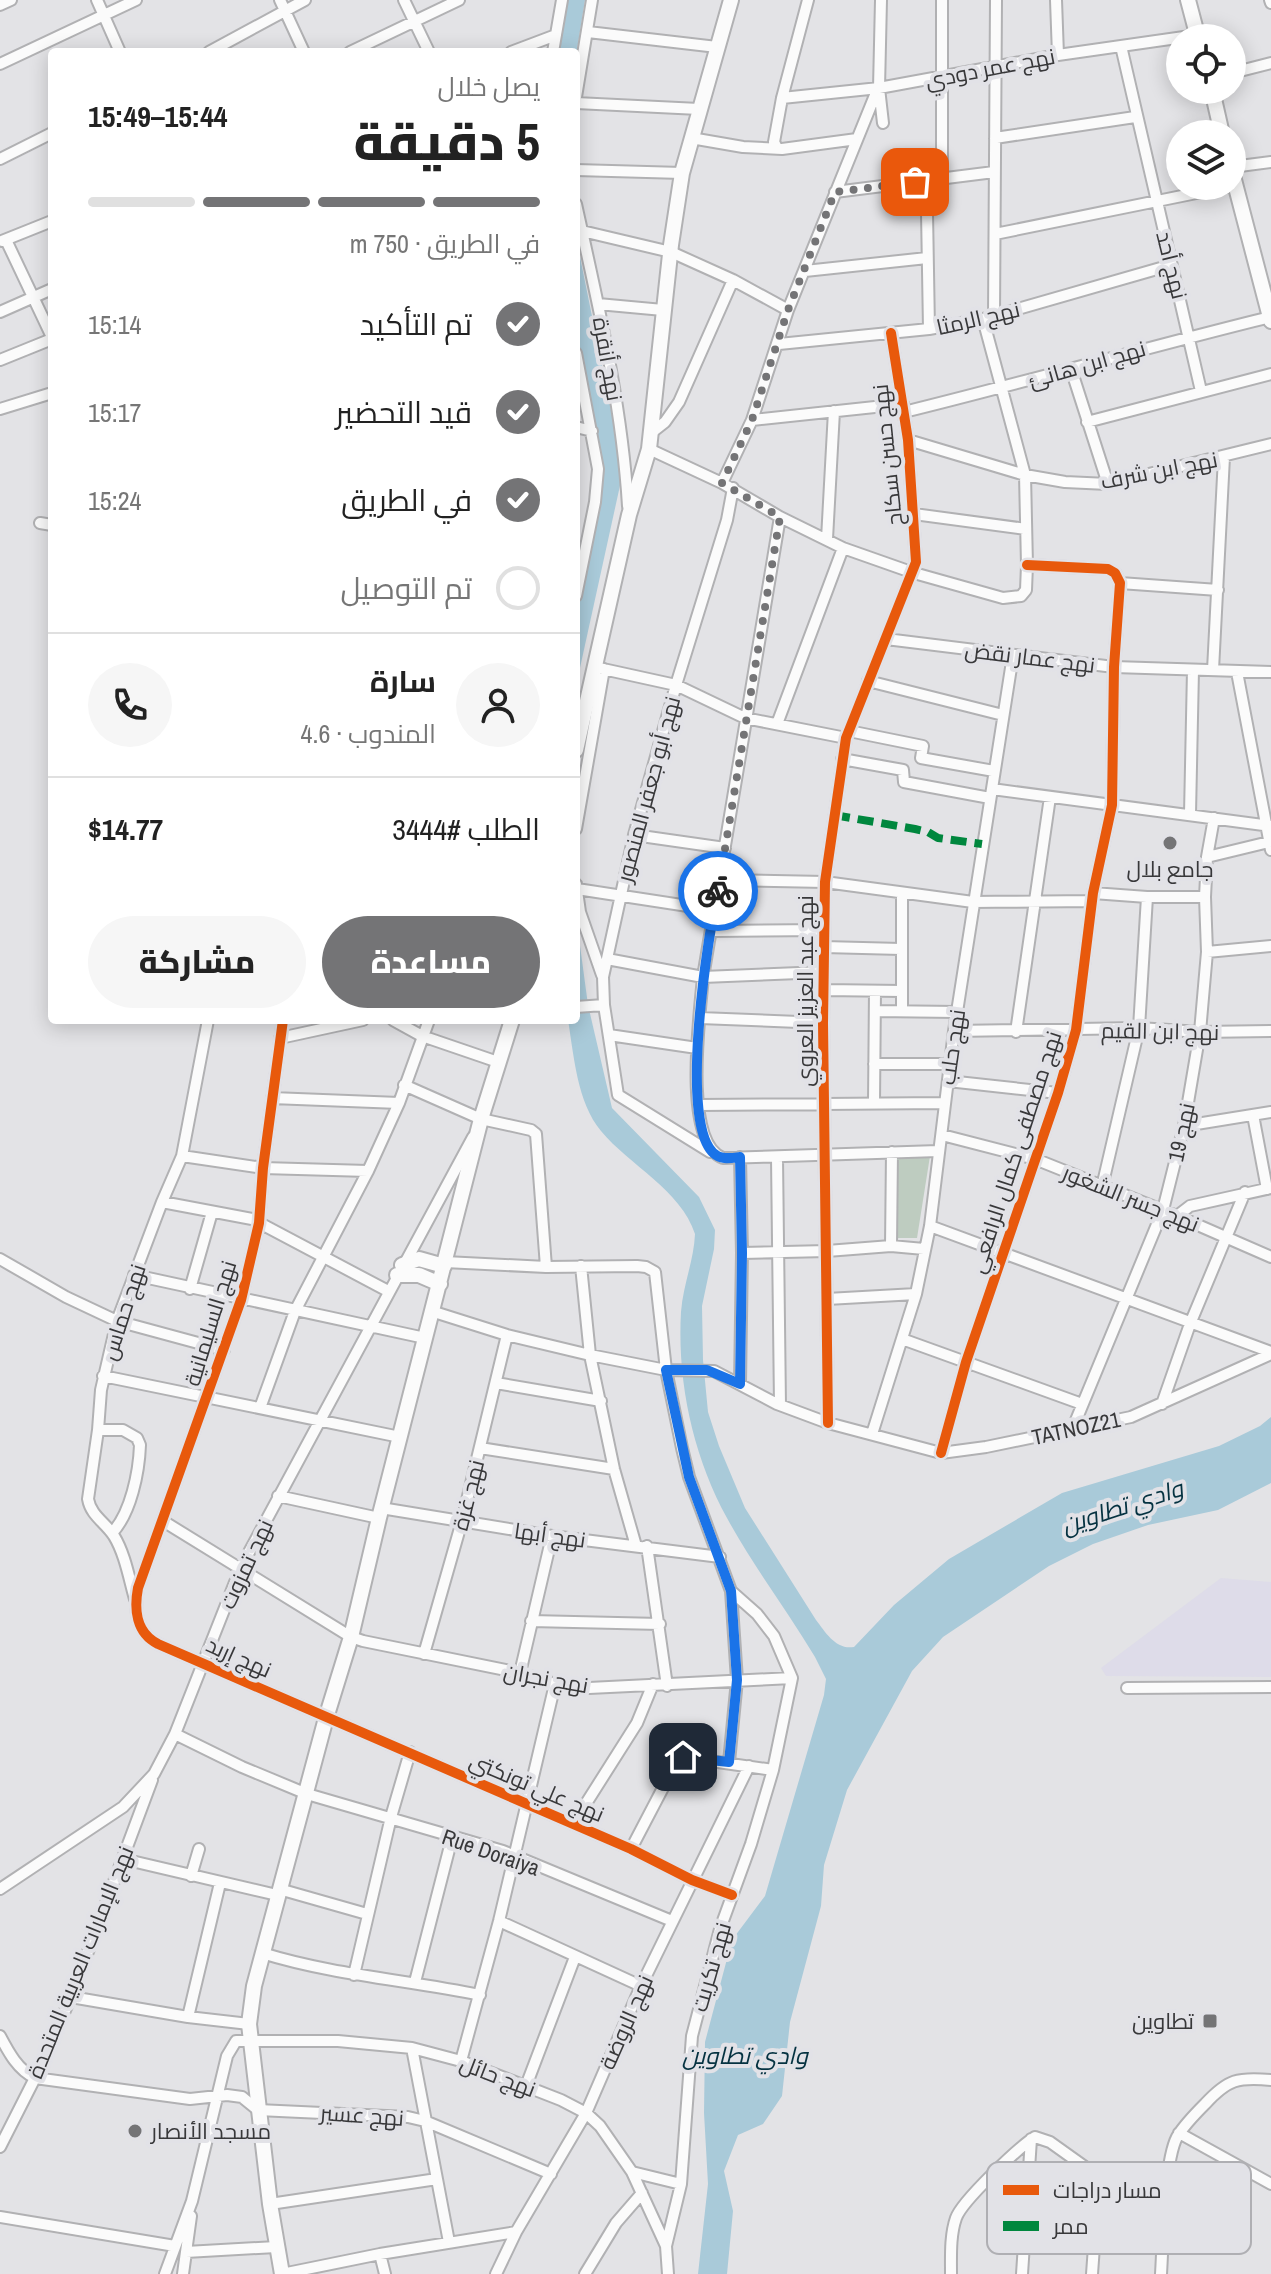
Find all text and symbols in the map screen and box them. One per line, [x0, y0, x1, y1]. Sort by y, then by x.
map controls [1166, 24, 1246, 200]
button: locate [1166, 24, 1246, 104]
street label: نهج عمر دودي [923, 41, 1058, 97]
text: يصل خلال [438, 69, 540, 104]
text: 15:44–15:49 [88, 96, 228, 136]
text: 5 دقيقة [353, 106, 540, 176]
button: layers [1166, 120, 1246, 200]
pin [881, 148, 949, 216]
icon: bag [893, 160, 937, 204]
text: في الطريق · 750 m [350, 226, 540, 261]
street label: نهج أحد [1149, 228, 1195, 302]
street label: نهج الرمثا [933, 294, 1023, 342]
icon: check [496, 302, 540, 346]
text: تم التأكيد [360, 304, 472, 344]
text: 15:14 [88, 307, 141, 342]
street label: نهج أنقرة [586, 315, 630, 403]
street label: نهج ابن هانئ [1025, 333, 1149, 395]
street label: نهج حسن سكاح [865, 383, 909, 527]
icon: check [496, 390, 540, 434]
text: قيد التحضير [335, 392, 472, 432]
text: 15:17 [88, 395, 141, 430]
street label: نهج ابن شرف [1098, 444, 1220, 496]
icon: check [496, 478, 540, 522]
text: في الطريق [341, 480, 472, 520]
text: 15:24 [88, 483, 141, 518]
text: تم التوصيل [341, 568, 472, 608]
street label: نهج عمار نقض [963, 634, 1097, 680]
text: سارة [370, 661, 436, 701]
button: phone [88, 663, 172, 747]
button: person [456, 663, 540, 747]
street label: نهج أبو جعفر المنصور [608, 693, 687, 887]
text: المندوب · 4.6 [301, 716, 436, 751]
text: $14.77 [88, 809, 163, 849]
text: الطلب #3444 [392, 809, 540, 849]
marker: جامع بلال [1161, 834, 1179, 852]
courier [678, 851, 758, 931]
place label: جامع بلال [1126, 854, 1214, 884]
icon: bike [696, 869, 740, 913]
street label: نهج عبد العزيز العروي [790, 895, 822, 1087]
button: مشاركة [88, 916, 306, 1008]
button: مساعدة [322, 916, 540, 1008]
street label: نهج حلب [932, 1007, 972, 1087]
street label: نهج ابن القيم [1101, 1015, 1219, 1048]
street label: نهج مصطفى كمال الرافعي [962, 1027, 1070, 1278]
street label: نهج 19 [1160, 1100, 1202, 1164]
street label: نهج جسر الشغور [1056, 1156, 1204, 1239]
street label: نهج السليمانية [177, 1257, 243, 1389]
street label: نهج حماس [93, 1260, 153, 1364]
street label: TATNOZ21 [1029, 1404, 1123, 1452]
street label: نهج غزة [445, 1457, 491, 1533]
water label: وادي تطاوين [1057, 1471, 1190, 1544]
street label: نهج تمزوت [212, 1514, 280, 1614]
street label: نهج أبها [512, 1515, 588, 1555]
street label: نهج إربد [202, 1629, 276, 1685]
street label: نهج نجران [501, 1656, 591, 1700]
pin [649, 1723, 717, 1791]
icon: home [661, 1735, 705, 1779]
street label: نهج علي تونكتي [464, 1745, 609, 1831]
street label: Rue Doraiya [438, 1821, 544, 1883]
street label: نهج الإمارات العربية المتحدة [20, 1841, 140, 2083]
street label: نهج تكريت [684, 1919, 738, 2015]
street label: نهج الروضة [592, 1970, 660, 2074]
place label: تطاوين [1132, 2006, 1194, 2036]
marker: تطاوين [1201, 2012, 1219, 2030]
water label: وادي تطاوين [682, 2039, 810, 2075]
street label: نهج حائل [456, 2048, 540, 2104]
street label: نهج عسير [317, 2097, 405, 2133]
place label: مسجد الأنصار [149, 2116, 271, 2146]
marker: مسجد الأنصار [126, 2122, 144, 2140]
legend [987, 2162, 1251, 2254]
text: مسار دراجات [1053, 2175, 1162, 2205]
text: ممر [1051, 2211, 1089, 2241]

